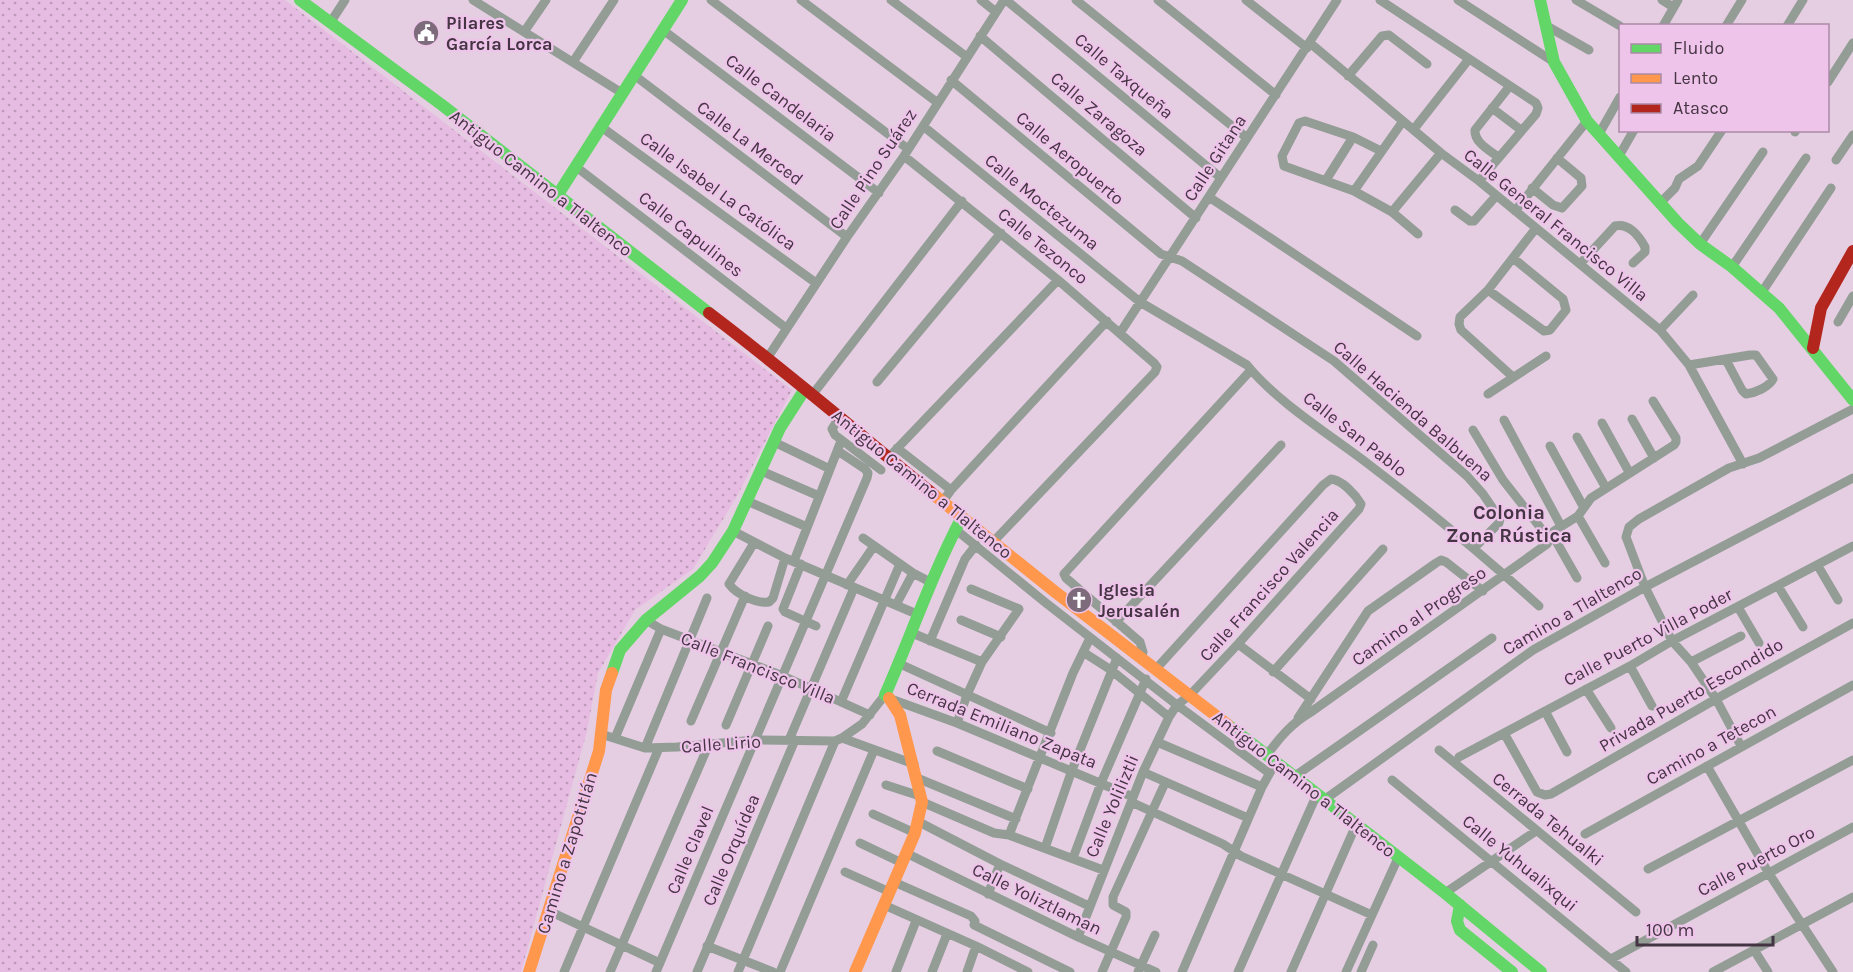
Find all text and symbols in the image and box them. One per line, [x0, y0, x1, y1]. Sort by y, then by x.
place label: Pilares García Lorca [446, 12, 553, 55]
public building icon: Pilares García Lorca [411, 18, 441, 48]
legend [1619, 24, 1829, 132]
street label: Calle Taxqueña [1070, 28, 1178, 124]
text: Fluido [1673, 37, 1724, 59]
street label: Calle Candelaria [721, 49, 841, 147]
street label: Calle Zaragoza [1046, 67, 1152, 161]
text: Lento [1673, 67, 1718, 89]
street label: Calle La Merced [693, 96, 807, 190]
text: Atasco [1673, 97, 1729, 119]
street label: Calle Pino Suárez [825, 104, 921, 234]
street label: Antiguo Camino a Tlaltenco [445, 105, 637, 261]
street label: Calle Aeropuerto [1012, 106, 1128, 210]
street label: Calle Gitana [1179, 111, 1251, 205]
street label: Calle Isabel La Católica [636, 127, 800, 255]
street label: Calle General Francisco Villa [1459, 144, 1653, 306]
street label: Calle Moctezuma [980, 149, 1104, 255]
street label: Calle Capulines [634, 186, 748, 282]
street label: Calle Tezonco [993, 203, 1093, 289]
street label: Calle Hacienda Balbuena [1329, 336, 1497, 486]
street label: Calle San Pablo [1299, 387, 1411, 481]
street label: Antiguo Camino a Tlaltenco [827, 404, 1017, 564]
district label: Colonia Zona Rústica [1446, 501, 1572, 547]
street label: Calle Francisco Valencia [1195, 504, 1343, 666]
street label: Camino al Progreso [1348, 561, 1490, 671]
street label: Camino a Tlaltenco [1498, 562, 1646, 660]
place label: Iglesia Jerusalén [1098, 579, 1180, 622]
street label: Calle Puerto Villa Poder [1560, 583, 1737, 691]
church icon: Iglesia Jerusalén [1064, 585, 1094, 615]
street label: Calle Francisco Villa [678, 627, 838, 709]
street label: Privada Puerto Escondido [1595, 633, 1787, 757]
street label: Cerrada Emiliano Zapata [904, 677, 1100, 773]
street label: Camino a Tetecon [1642, 700, 1780, 790]
street label: Antiguo Camino a Tlaltenco [1208, 706, 1400, 862]
street label: Calle Lirio [680, 730, 762, 758]
street label: Calle Yoliliztli [1080, 751, 1144, 861]
street label: Cerrada Tehualki [1488, 767, 1608, 871]
street label: Camino a Zapotitlán [532, 769, 602, 937]
street label: Calle Orquídea [698, 791, 764, 909]
street label: Calle Clavel [662, 803, 718, 897]
street label: Calle Yuhualixqui [1458, 810, 1582, 916]
street label: Calle Puerto Oro [1693, 821, 1819, 901]
street label: Calle Yoliztlaman [969, 858, 1105, 940]
scale bar [1637, 909, 1774, 947]
text: 100 m [1646, 919, 1694, 941]

